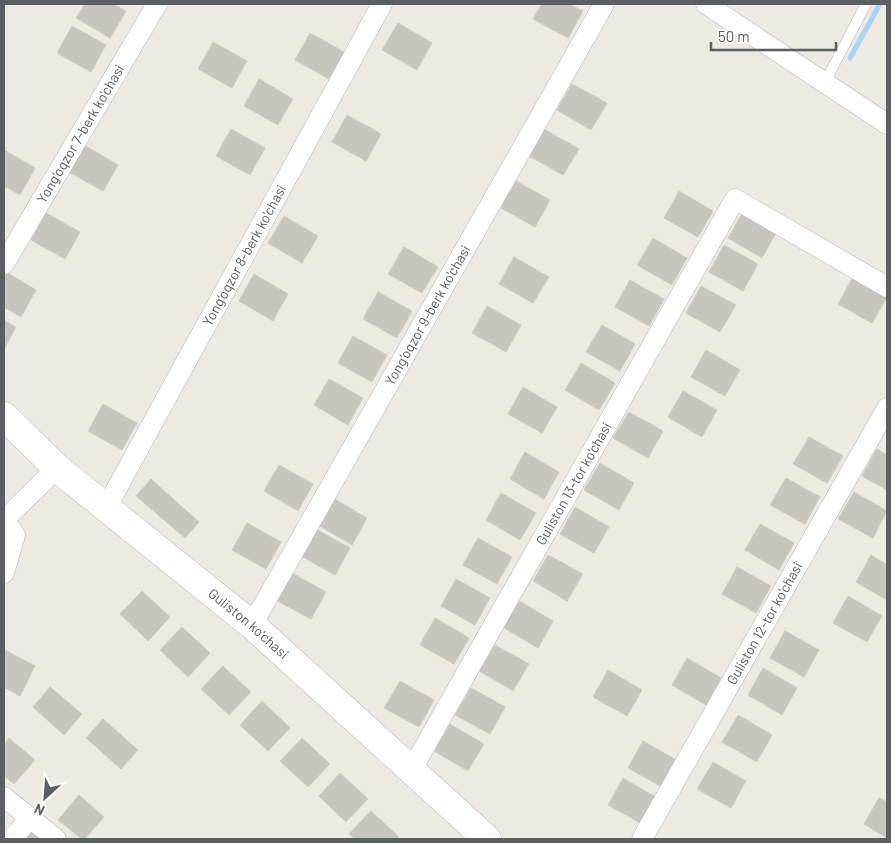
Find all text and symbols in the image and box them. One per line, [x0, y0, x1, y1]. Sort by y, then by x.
scale bar [711, 20, 836, 52]
text: 50 m [718, 27, 750, 45]
street label: Yong‘oqzor 7-berk ko'chasi [33, 61, 128, 206]
street label: Yong‘oqzor 8-berk ko'chasi [198, 182, 289, 329]
street label: Yong‘oqzor 9-berk ko'chasi [381, 242, 474, 388]
street label: Guliston 13-tor ko'chasi [532, 419, 615, 548]
street label: Guliston 12-tor ko'chasi [723, 559, 806, 688]
street label: Guliston ko'chasi [205, 584, 292, 662]
north arrow [20, 773, 70, 823]
text: N [31, 800, 47, 820]

